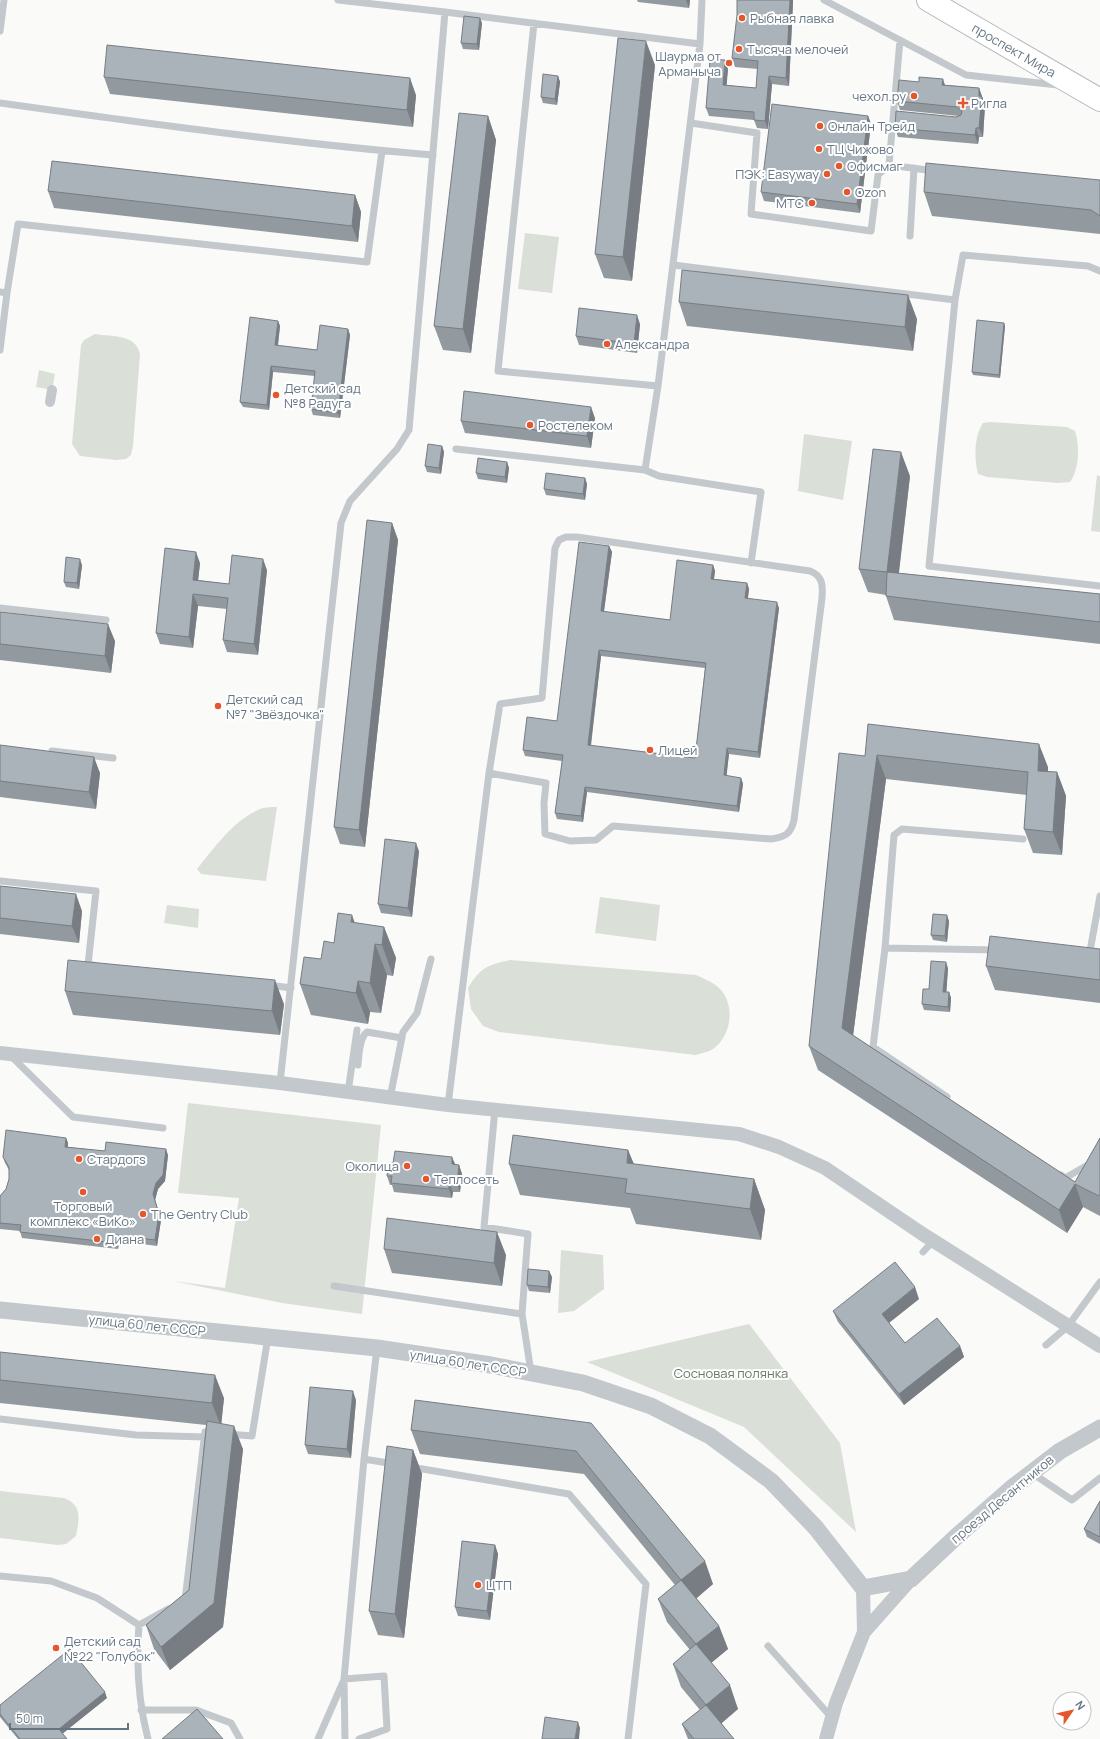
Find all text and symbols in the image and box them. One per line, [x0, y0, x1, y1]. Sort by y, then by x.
place label: Рыбная лавка [750, 9, 834, 27]
marker: Рыбная лавка [737, 13, 747, 23]
street label: проспект Мира [969, 19, 1059, 81]
place label: Тысяча мелочей [747, 40, 849, 58]
marker: Тысяча мелочей [734, 44, 744, 54]
place label: Шаурма от Арманыча [655, 47, 721, 80]
marker: Шаурма от Арманыча [724, 58, 734, 68]
place label: чехол.ру [852, 87, 906, 105]
marker: чехол.ру [909, 91, 919, 101]
place label: Ригла [971, 94, 1007, 112]
marker: Ригла [958, 98, 968, 108]
place label: Онлайн Трейд [828, 117, 915, 135]
marker: Онлайн Трейд [815, 121, 825, 131]
place label: ТЦ Чижово [827, 140, 894, 158]
marker: ТЦ Чижово [814, 144, 824, 154]
place label: Офисмаг [847, 157, 903, 175]
marker: Офисмаг [834, 161, 844, 171]
place label: ПЭК: Easyway [735, 165, 819, 183]
marker: ПЭК: Easyway [822, 169, 832, 179]
place label: Ozon [855, 183, 886, 201]
marker: Ozon [842, 187, 852, 197]
place label: МТС [776, 194, 804, 212]
marker: МТС [807, 198, 817, 208]
place label: Александра [615, 335, 689, 353]
marker: Александра [602, 339, 612, 349]
place label: Детский сад №8 Радуга [284, 379, 361, 412]
marker: Детский сад №8 Радуга [271, 390, 281, 400]
place label: Ростелеком [538, 416, 613, 434]
marker: Ростелеком [525, 420, 535, 430]
place label: Детский сад №7 "Звёздочка" [226, 690, 324, 723]
marker: Детский сад №7 "Звёздочка" [213, 701, 223, 711]
place label: Лицей [658, 741, 698, 759]
marker: Лицей [645, 745, 655, 755]
place label: Стардогs [87, 1150, 146, 1168]
marker: Стардогs [74, 1154, 84, 1164]
place label: Околица [345, 1157, 399, 1175]
marker: Околица [402, 1161, 412, 1171]
place label: Теплосеть [434, 1170, 499, 1188]
marker: Теплосеть [421, 1174, 431, 1184]
marker: Торговый комплекс «ВиКо» [78, 1187, 88, 1197]
place label: Торговый комплекс «ВиКо» [30, 1197, 136, 1230]
place label: The Gentry Club [151, 1205, 248, 1223]
marker: The Gentry Club [138, 1209, 148, 1219]
place label: Диана [105, 1230, 144, 1248]
marker: Диана [92, 1234, 102, 1244]
street label: улица 60 лет СССР [87, 1310, 207, 1340]
street label: улица 60 лет СССР [408, 1345, 528, 1381]
park label: Сосновая полянка [674, 1364, 788, 1382]
street label: проезд Десантников [947, 1451, 1057, 1547]
place label: ЦТП [486, 1576, 512, 1594]
marker: ЦТП [473, 1580, 483, 1590]
place label: Детский сад №22 "Голубок" [64, 1632, 156, 1665]
marker: Детский сад №22 "Голубок" [51, 1643, 61, 1653]
north arrow [1052, 1691, 1092, 1731]
text: N [1072, 1698, 1089, 1713]
scale bar [10, 1705, 128, 1731]
text: 50 m [16, 1710, 43, 1727]

